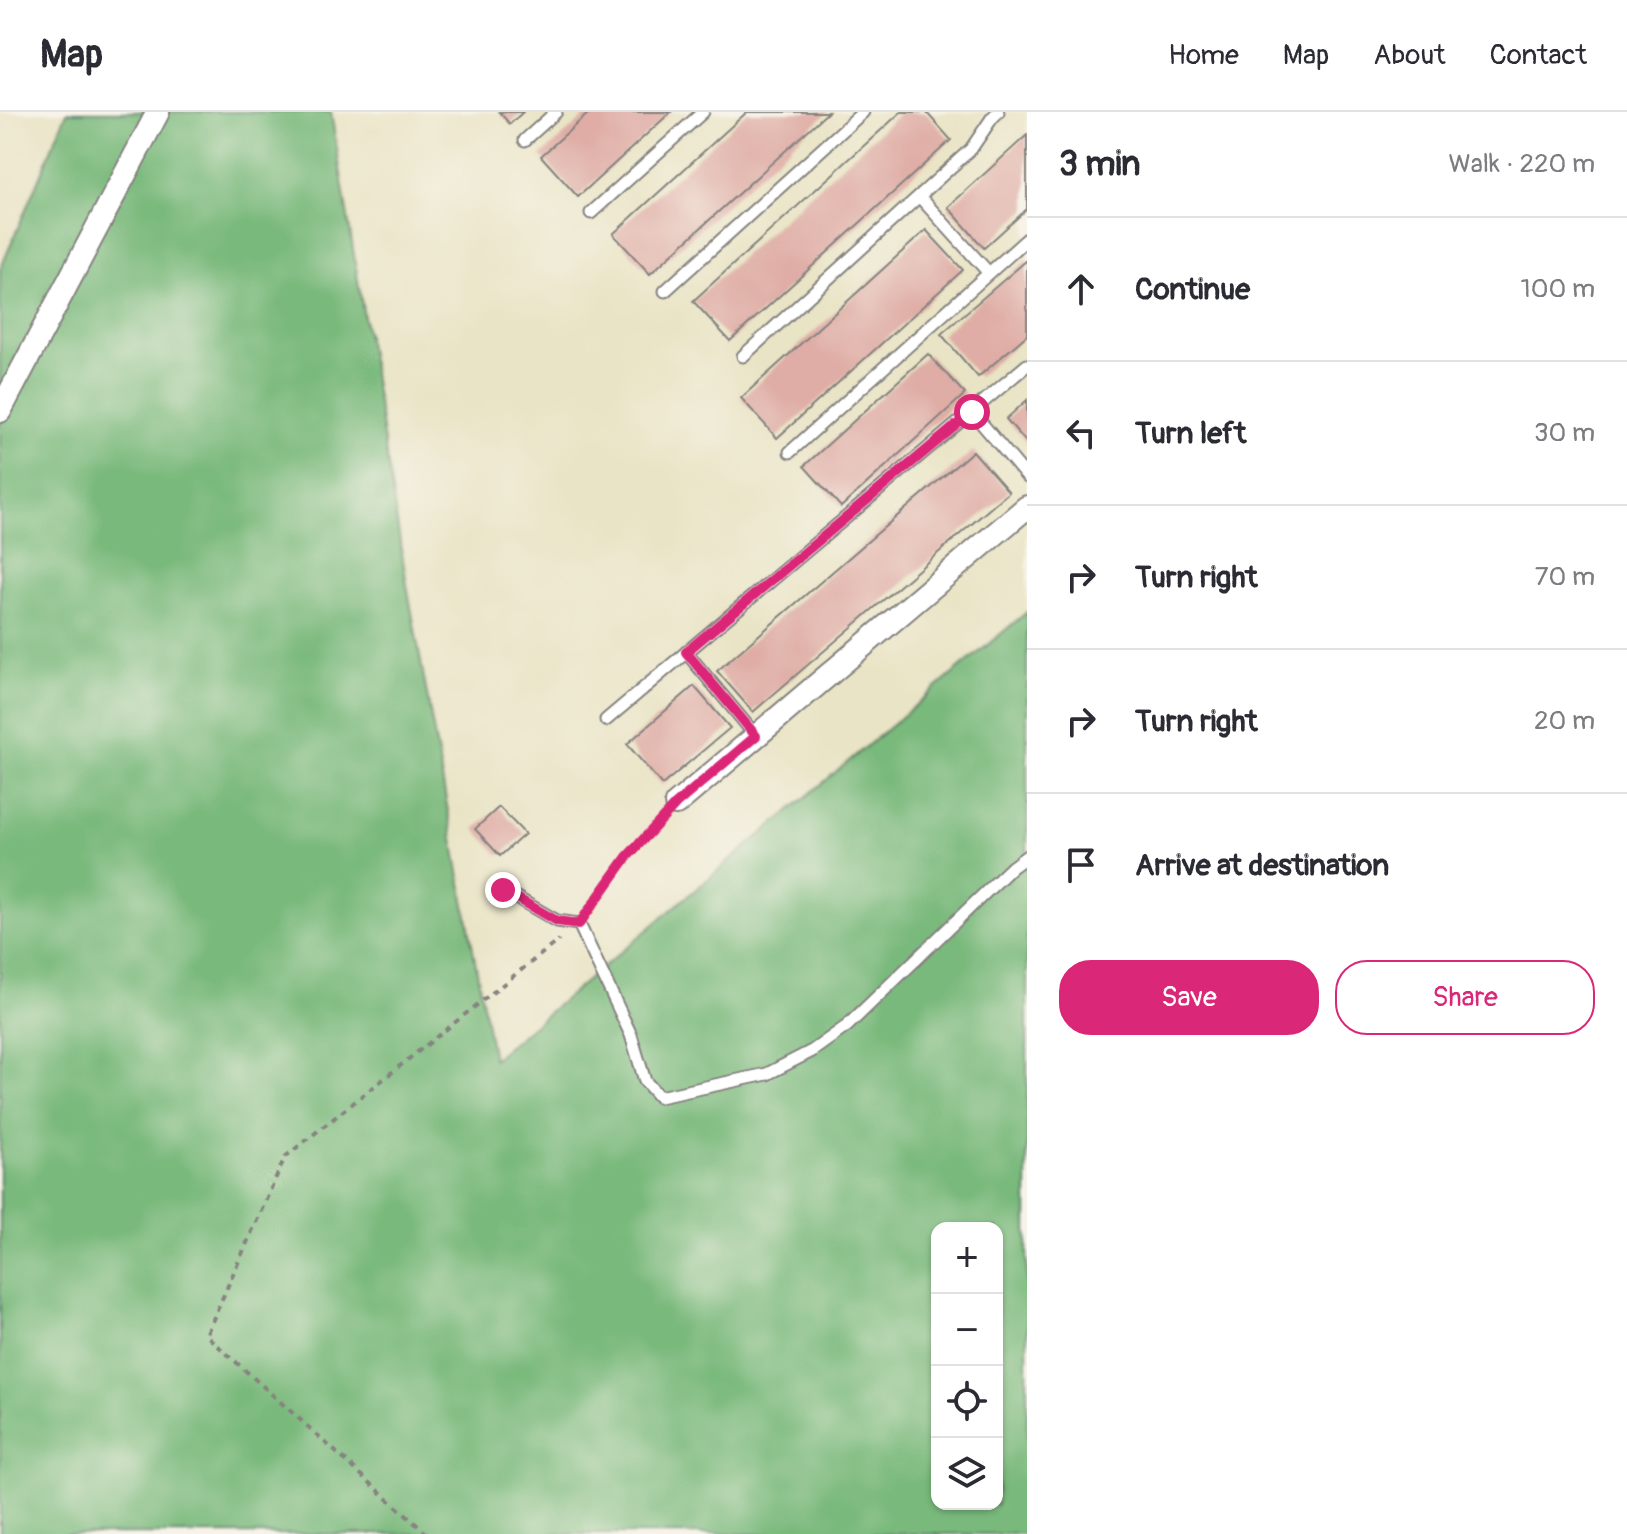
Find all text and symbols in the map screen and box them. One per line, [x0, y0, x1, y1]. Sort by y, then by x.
text: Map [40, 31, 103, 79]
text: Home [1168, 38, 1239, 73]
text: Map [1283, 38, 1329, 73]
text: About [1373, 38, 1446, 73]
text: Contact [1490, 38, 1587, 73]
text: 3 min [1059, 143, 1141, 186]
text: Walk · 220 m [1448, 148, 1595, 180]
icon: ahead [1059, 267, 1103, 311]
text: Continue [1135, 271, 1250, 308]
text: 100 m [1521, 273, 1595, 305]
route start [954, 394, 990, 430]
icon: left [1059, 411, 1103, 455]
text: Turn left [1135, 415, 1246, 452]
text: 30 m [1534, 417, 1595, 449]
icon: right [1059, 555, 1103, 599]
text: Turn right [1135, 559, 1258, 596]
text: 70 m [1535, 561, 1595, 593]
icon: right [1059, 699, 1103, 743]
text: Turn right [1135, 703, 1258, 740]
text: 20 m [1534, 705, 1595, 737]
icon: arrive [1059, 843, 1103, 887]
text: Arrive at destination [1135, 847, 1389, 884]
route end [485, 872, 521, 908]
button: Save [1059, 960, 1319, 1035]
button: Share [1335, 960, 1595, 1035]
map controls [931, 1222, 1003, 1510]
button: + [931, 1222, 1003, 1294]
button: − [931, 1294, 1003, 1366]
button: locate [931, 1366, 1003, 1438]
button: layers [931, 1438, 1003, 1510]

